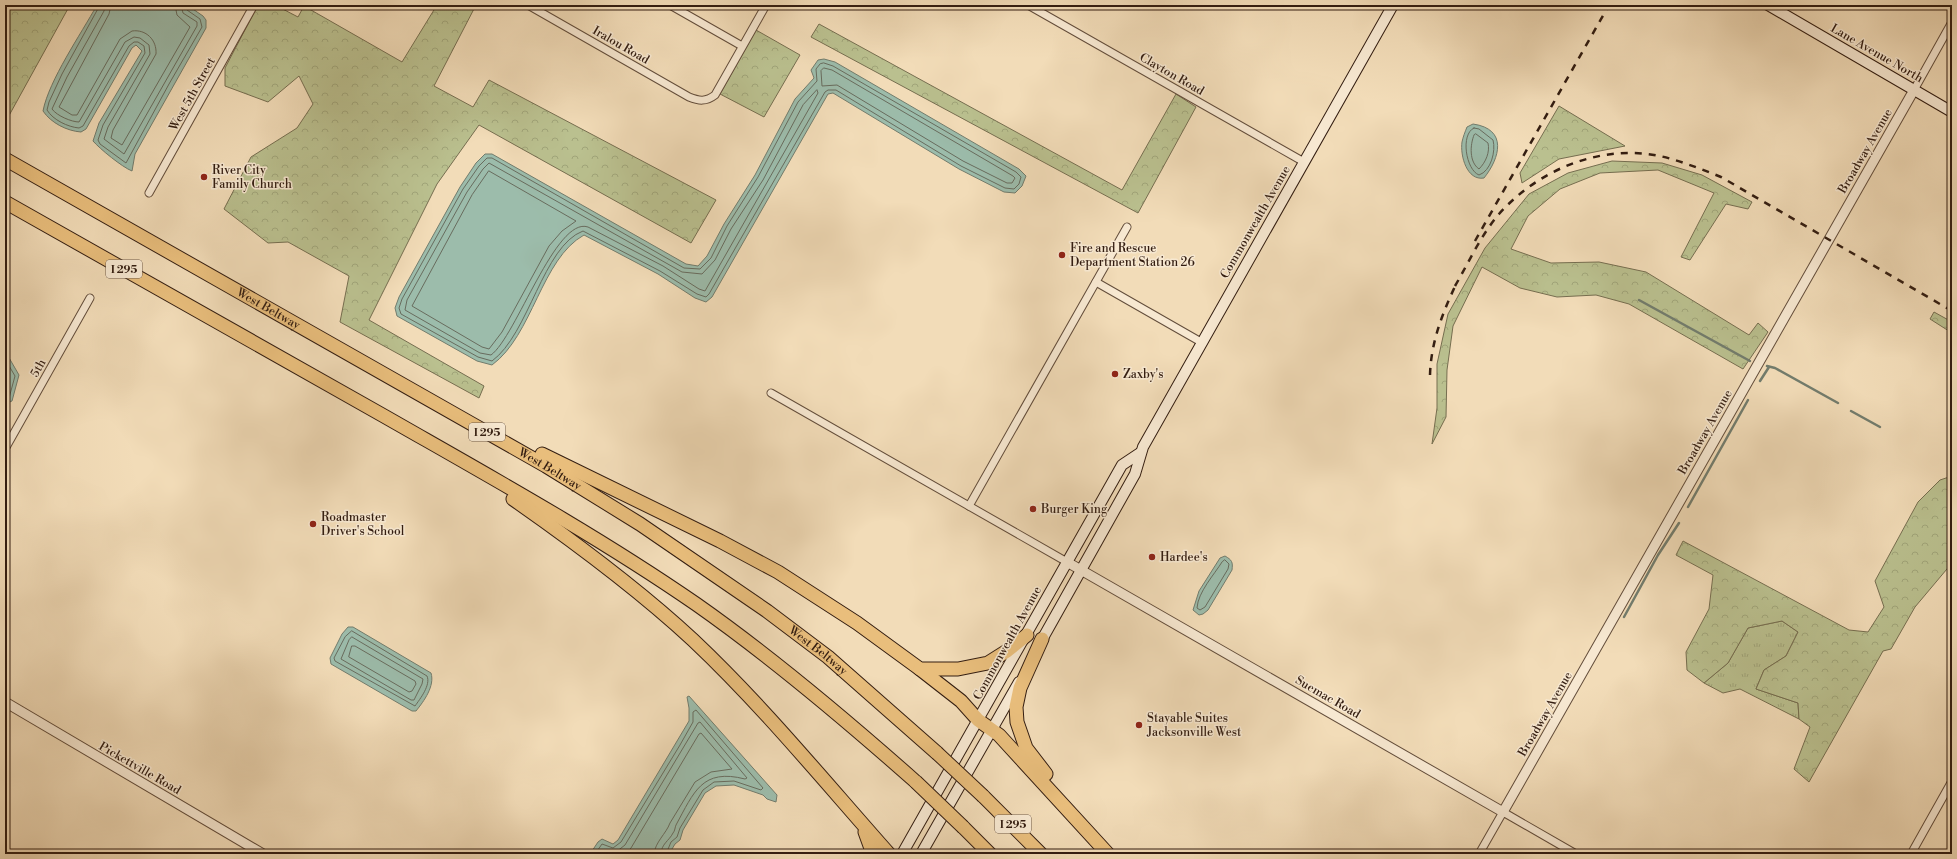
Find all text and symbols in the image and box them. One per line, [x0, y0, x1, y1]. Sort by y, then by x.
street label: Lane Avenue North [1828, 21, 1926, 86]
street label: Iralou Road [590, 23, 652, 68]
street label: Clayton Road [1137, 50, 1207, 99]
street label: West 5th Street [166, 54, 219, 134]
street label: Broadway Avenue [1835, 106, 1896, 197]
place label: River City Family Church [212, 163, 292, 192]
street label: Commonwealth Avenue [1217, 163, 1294, 281]
marker: River City Family Church [199, 172, 209, 182]
place label: Fire and Rescue Department Station 26 [1070, 241, 1195, 270]
marker: Fire and Rescue Department Station 26 [1057, 250, 1067, 260]
road number: I 295 [106, 260, 142, 278]
street label: West Beltway [233, 285, 303, 333]
street label: 5th [27, 357, 49, 380]
place label: Zaxby's [1123, 367, 1163, 382]
marker: Zaxby's [1110, 369, 1120, 379]
street label: Broadway Avenue [1675, 387, 1736, 478]
road number: I 295 [469, 423, 505, 441]
street label: West Beltway [515, 444, 584, 494]
place label: Burger King [1040, 502, 1108, 517]
marker: Burger King [1028, 504, 1038, 514]
place label: Roadmaster Driver's School [321, 510, 405, 539]
marker: Roadmaster Driver's School [308, 519, 318, 529]
place label: Hardee's [1160, 550, 1208, 565]
marker: Hardee's [1147, 552, 1157, 562]
street label: Commonwealth Avenue [970, 584, 1045, 703]
street label: West Beltway [785, 622, 850, 679]
street label: Broadway Avenue [1515, 669, 1576, 760]
street label: Suemac Road [1293, 673, 1363, 722]
place label: Stayable Suites Jacksonville West [1146, 711, 1242, 740]
marker: Stayable Suites Jacksonville West [1134, 720, 1144, 730]
street label: Pickettville Road [96, 739, 184, 798]
road number: I 295 [995, 815, 1031, 833]

